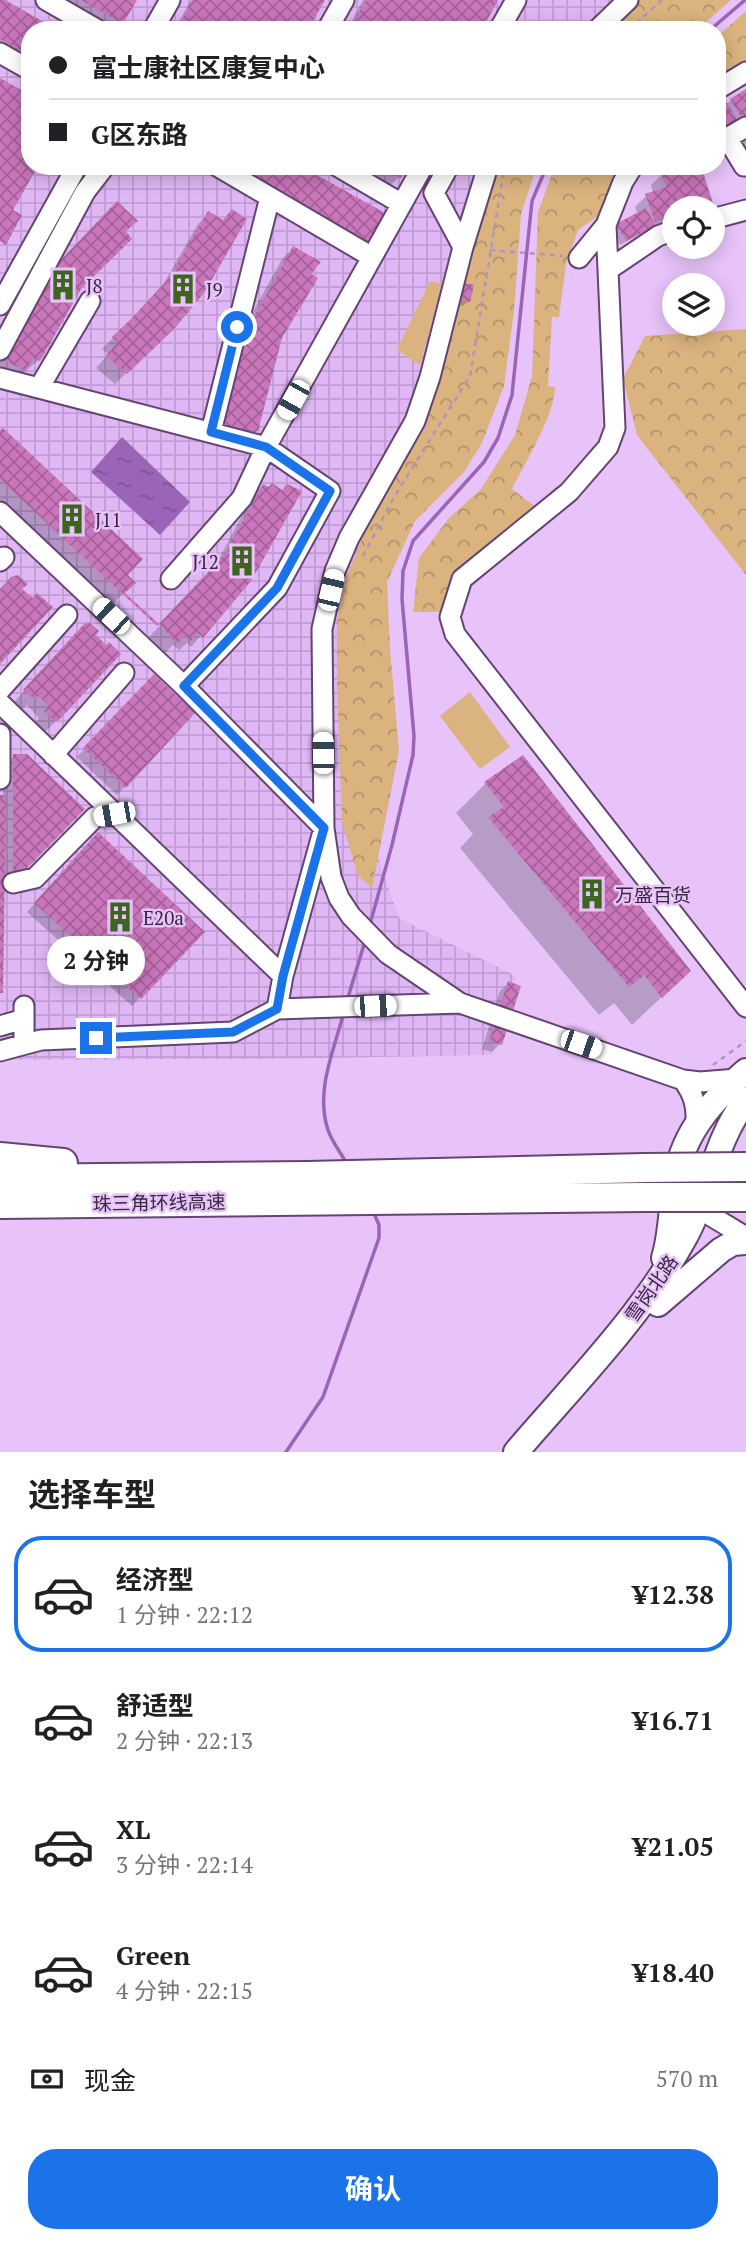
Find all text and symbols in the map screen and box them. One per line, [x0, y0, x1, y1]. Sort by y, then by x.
text: 富士康社区康复中心 [91, 50, 325, 84]
text: G区东路 [91, 117, 187, 151]
map controls [662, 196, 725, 336]
button: locate [662, 196, 725, 259]
building icon: J8 [46, 268, 80, 302]
building icon: J9 [166, 272, 200, 306]
place label: J8 [86, 273, 103, 298]
button: layers [662, 273, 725, 336]
place label: J9 [206, 277, 223, 302]
route start [221, 311, 253, 343]
car [274, 377, 313, 423]
building icon: J11 [55, 502, 89, 536]
place label: J11 [95, 507, 122, 532]
building icon: J12 [225, 544, 259, 578]
place label: J12 [192, 549, 219, 574]
car [317, 567, 346, 613]
car [89, 594, 134, 638]
car [313, 732, 334, 774]
car [92, 800, 137, 828]
building icon: 万盛百货 [575, 877, 609, 911]
place label: 万盛百货 [615, 882, 691, 907]
building icon: E20a [103, 900, 137, 934]
place label: E20a [143, 905, 184, 930]
callout: 2 分钟 [47, 936, 145, 986]
text: 2 分钟 [63, 945, 129, 976]
car [354, 995, 397, 1017]
route end [80, 1022, 112, 1054]
car [558, 1027, 605, 1061]
street label: 珠三角环线高速 [92, 1188, 226, 1216]
street label: 雪岗北路 [619, 1250, 683, 1326]
text: 选择车型 [28, 1473, 156, 1515]
text: 经济型 [116, 1562, 194, 1596]
icon: car [32, 1563, 95, 1626]
text: ¥12.38 [633, 1577, 714, 1611]
text: 1 分钟 · 22:12 [116, 1599, 253, 1630]
text: 舒适型 [116, 1688, 194, 1722]
icon: car [32, 1689, 95, 1752]
text: ¥16.71 [633, 1703, 714, 1737]
text: 2 分钟 · 22:13 [116, 1725, 253, 1756]
text: XL [116, 1812, 150, 1846]
icon: car [32, 1815, 95, 1878]
text: ¥21.05 [633, 1829, 714, 1863]
text: 3 分钟 · 22:14 [116, 1849, 253, 1880]
text: Green [116, 1938, 190, 1972]
icon: car [32, 1941, 95, 2004]
text: ¥18.40 [633, 1955, 714, 1989]
text: 4 分钟 · 22:15 [116, 1975, 253, 2006]
icon: cash [28, 2060, 66, 2098]
text: 现金 [84, 2063, 136, 2097]
text: 570 m [656, 2063, 718, 2094]
button: 确认 [28, 2149, 718, 2229]

